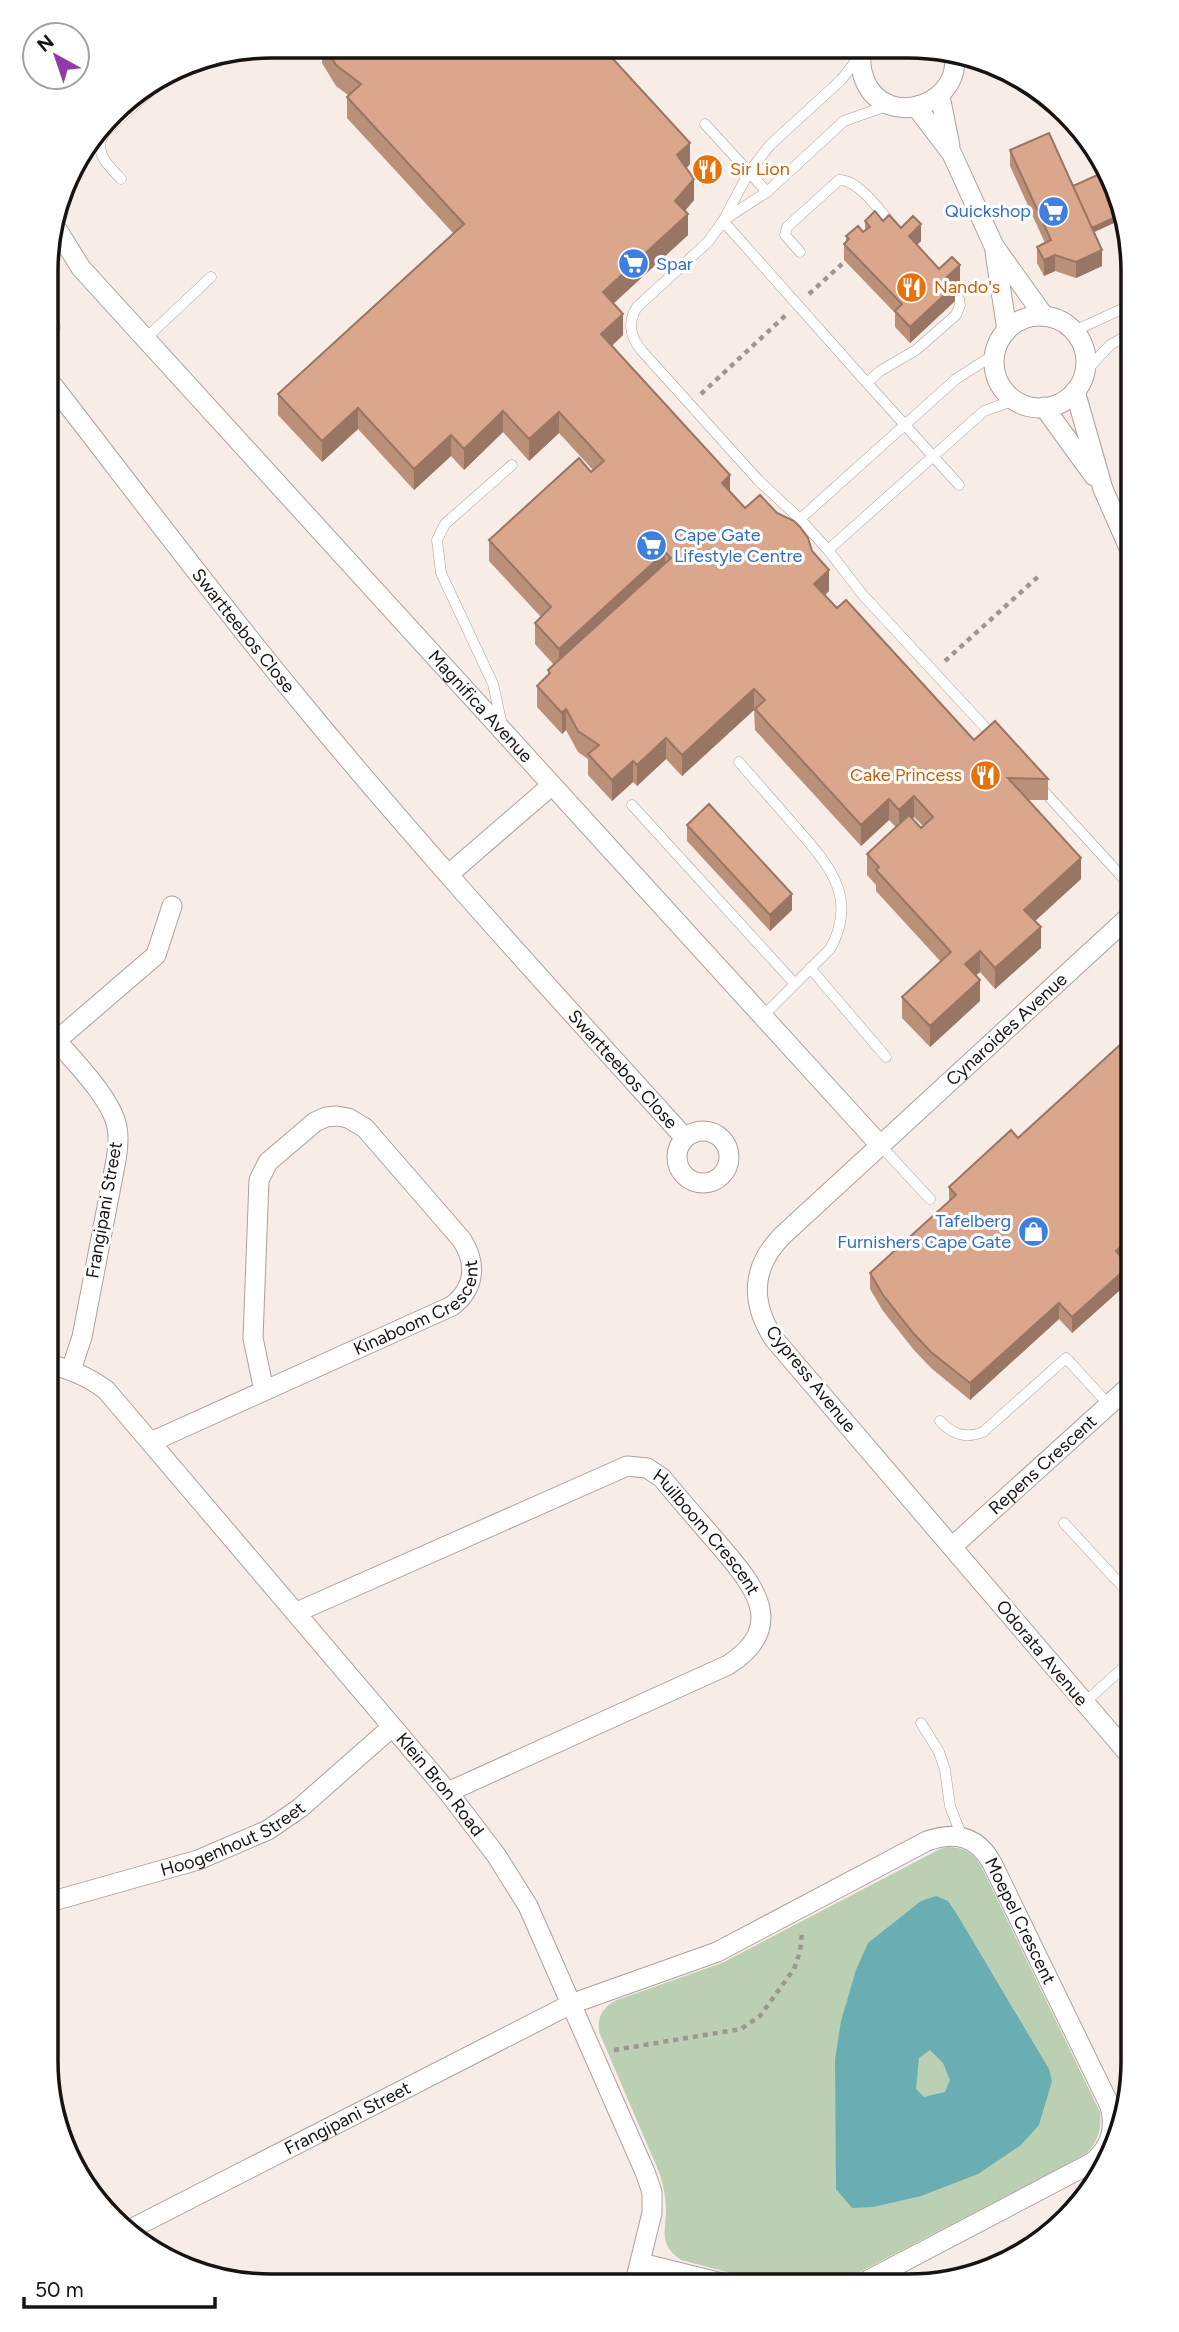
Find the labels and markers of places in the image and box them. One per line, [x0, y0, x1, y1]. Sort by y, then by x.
restaurant icon: Sir Lion [690, 152, 724, 186]
place label: Sir Lion [730, 158, 790, 180]
supermarket icon: Quickshop [1037, 194, 1071, 228]
place label: Quickshop [945, 200, 1031, 222]
supermarket icon: Spar [616, 247, 650, 281]
place label: Spar [656, 253, 693, 275]
restaurant icon: Nando's [894, 270, 928, 304]
place label: Nando's [934, 276, 1000, 298]
place label: Cape Gate Lifestyle Centre [674, 524, 803, 567]
supermarket icon: Cape Gate Lifestyle Centre [634, 528, 668, 562]
restaurant icon: Cake Princess [968, 758, 1002, 792]
place label: Cake Princess [850, 764, 962, 786]
place label: Tafelberg Furnishers Cape Gate [837, 1210, 1011, 1253]
shop icon: Tafelberg Furnishers Cape Gate [1017, 1214, 1051, 1248]

